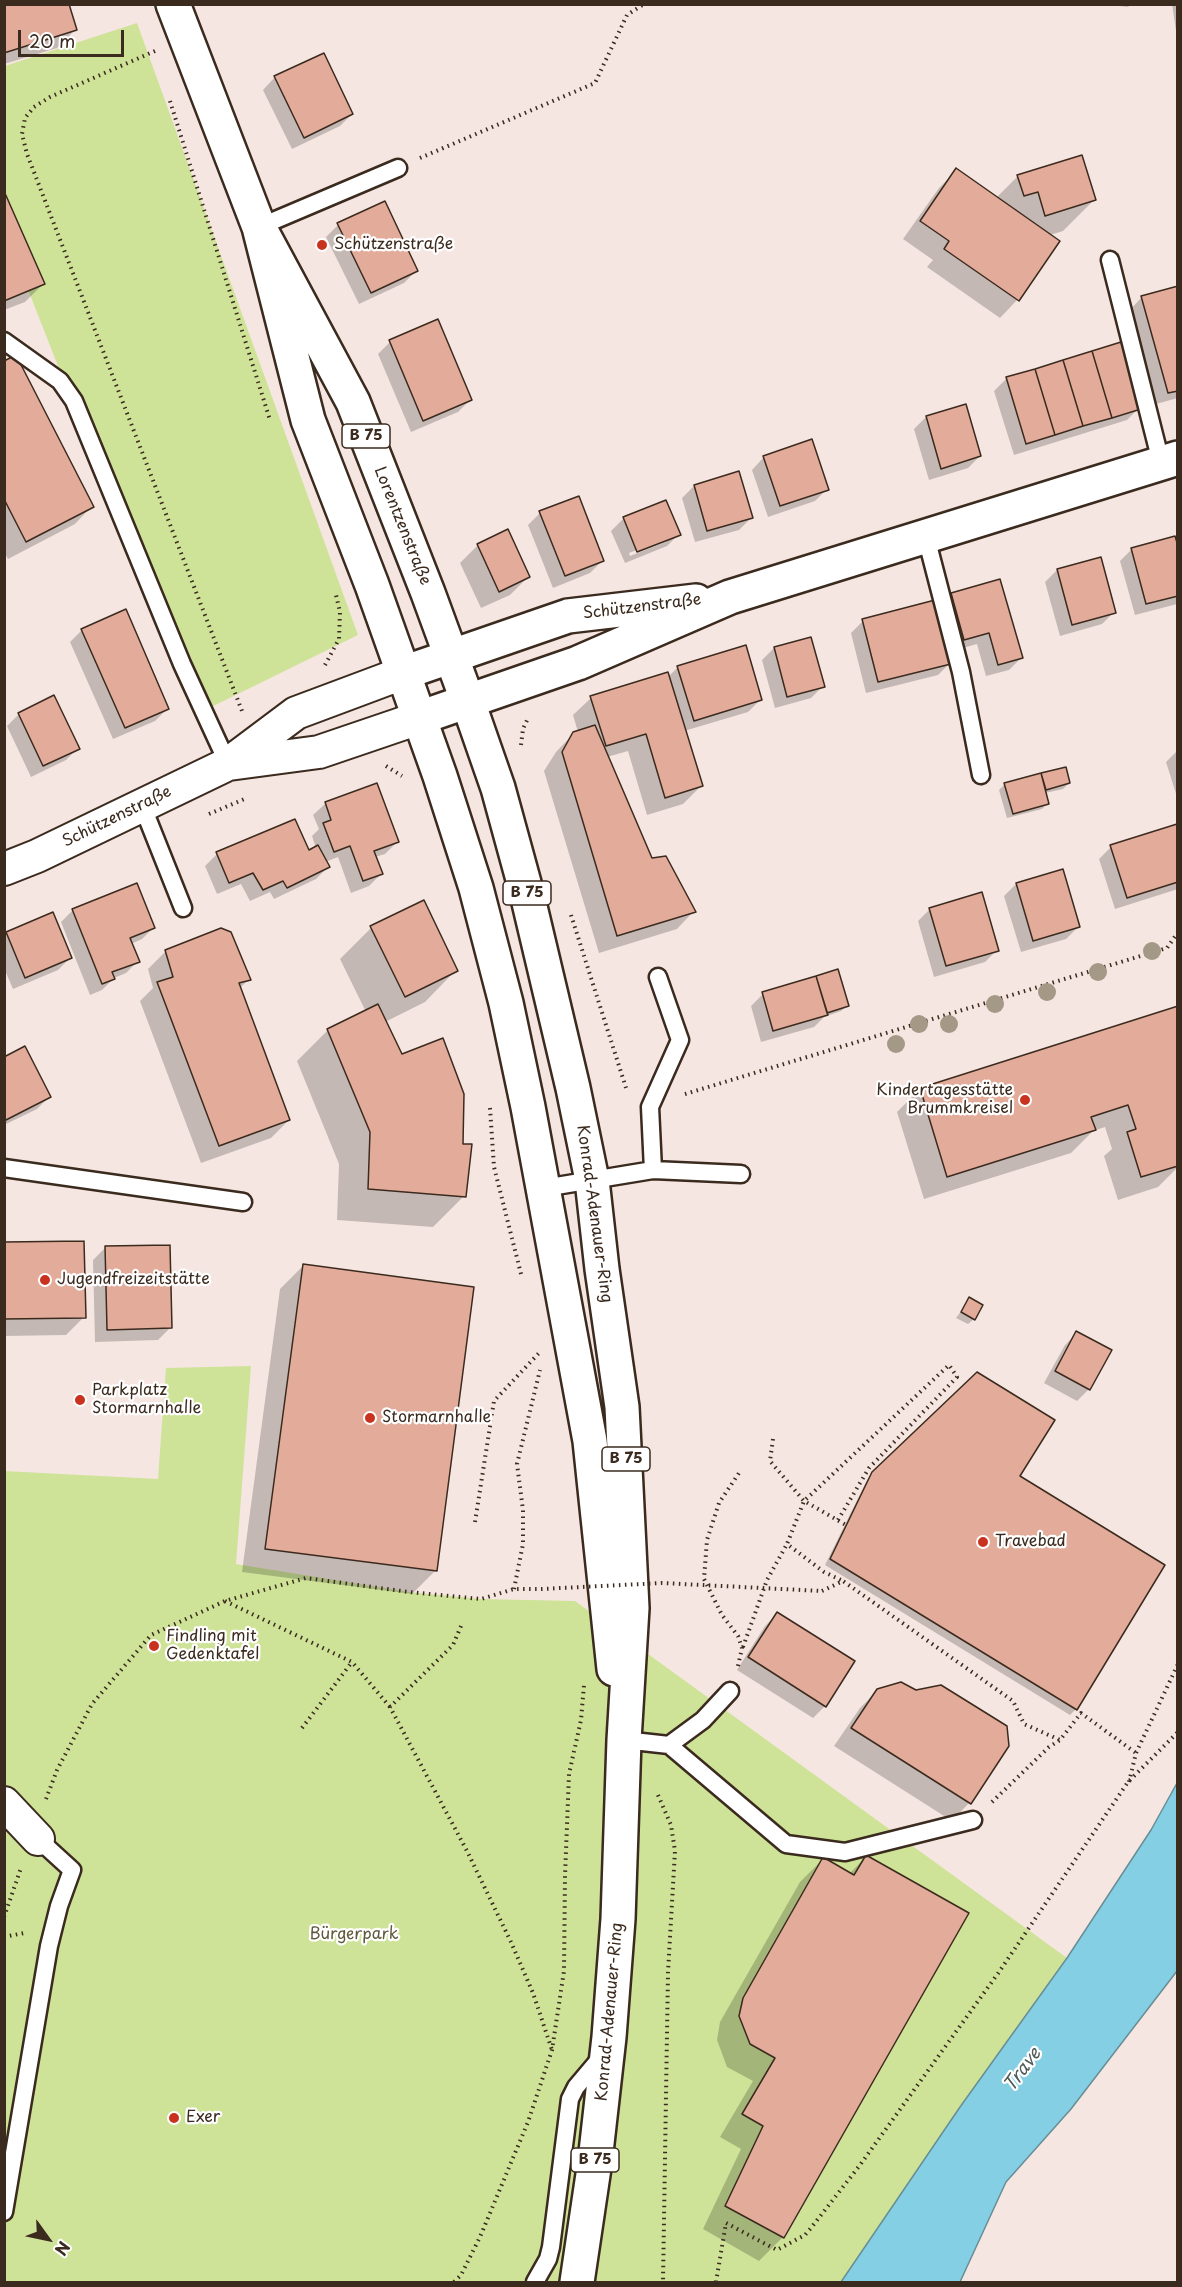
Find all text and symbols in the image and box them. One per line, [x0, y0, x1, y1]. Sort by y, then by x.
scale bar [21, 18, 128, 56]
text: 20 m [29, 27, 75, 54]
place label: Schützenstraße [334, 235, 453, 255]
marker: Schützenstraße [315, 238, 329, 252]
road number: B 75 [342, 424, 390, 448]
street label: Lorentzenstraße [369, 464, 435, 588]
street label: Schützenstraße [582, 590, 702, 624]
street label: Schützenstraße [59, 782, 175, 852]
road number: B 75 [503, 881, 551, 905]
place label: Kindertagesstätte Brummkreisel [876, 1081, 1013, 1119]
marker: Kindertagesstätte Brummkreisel [1018, 1093, 1032, 1107]
street label: Konrad-Adenauer-Ring [572, 1124, 616, 1304]
place label: Jugendfreizeitstätte [57, 1270, 210, 1290]
marker: Jugendfreizeitstätte [38, 1273, 52, 1287]
place label: Parkplatz Stormarnhalle [92, 1381, 201, 1419]
marker: Parkplatz Stormarnhalle [73, 1393, 87, 1407]
place label: Stormarnhalle [382, 1408, 491, 1428]
marker: Stormarnhalle [363, 1411, 377, 1425]
road number: B 75 [602, 1447, 650, 1471]
place label: Travebad [995, 1532, 1066, 1552]
marker: Travebad [976, 1535, 990, 1549]
place label: Findling mit Gedenktafel [166, 1627, 259, 1665]
marker: Findling mit Gedenktafel [147, 1639, 161, 1653]
street label: Konrad-Adenauer-Ring [593, 1922, 627, 2102]
park label: Bürgerpark [310, 1925, 398, 1945]
water label: Trave [1000, 2044, 1046, 2096]
place label: Exer [186, 2108, 220, 2128]
marker: Exer [167, 2111, 181, 2125]
road number: B 75 [571, 2148, 619, 2172]
north arrow [18, 2209, 78, 2269]
text: N [50, 2237, 77, 2261]

